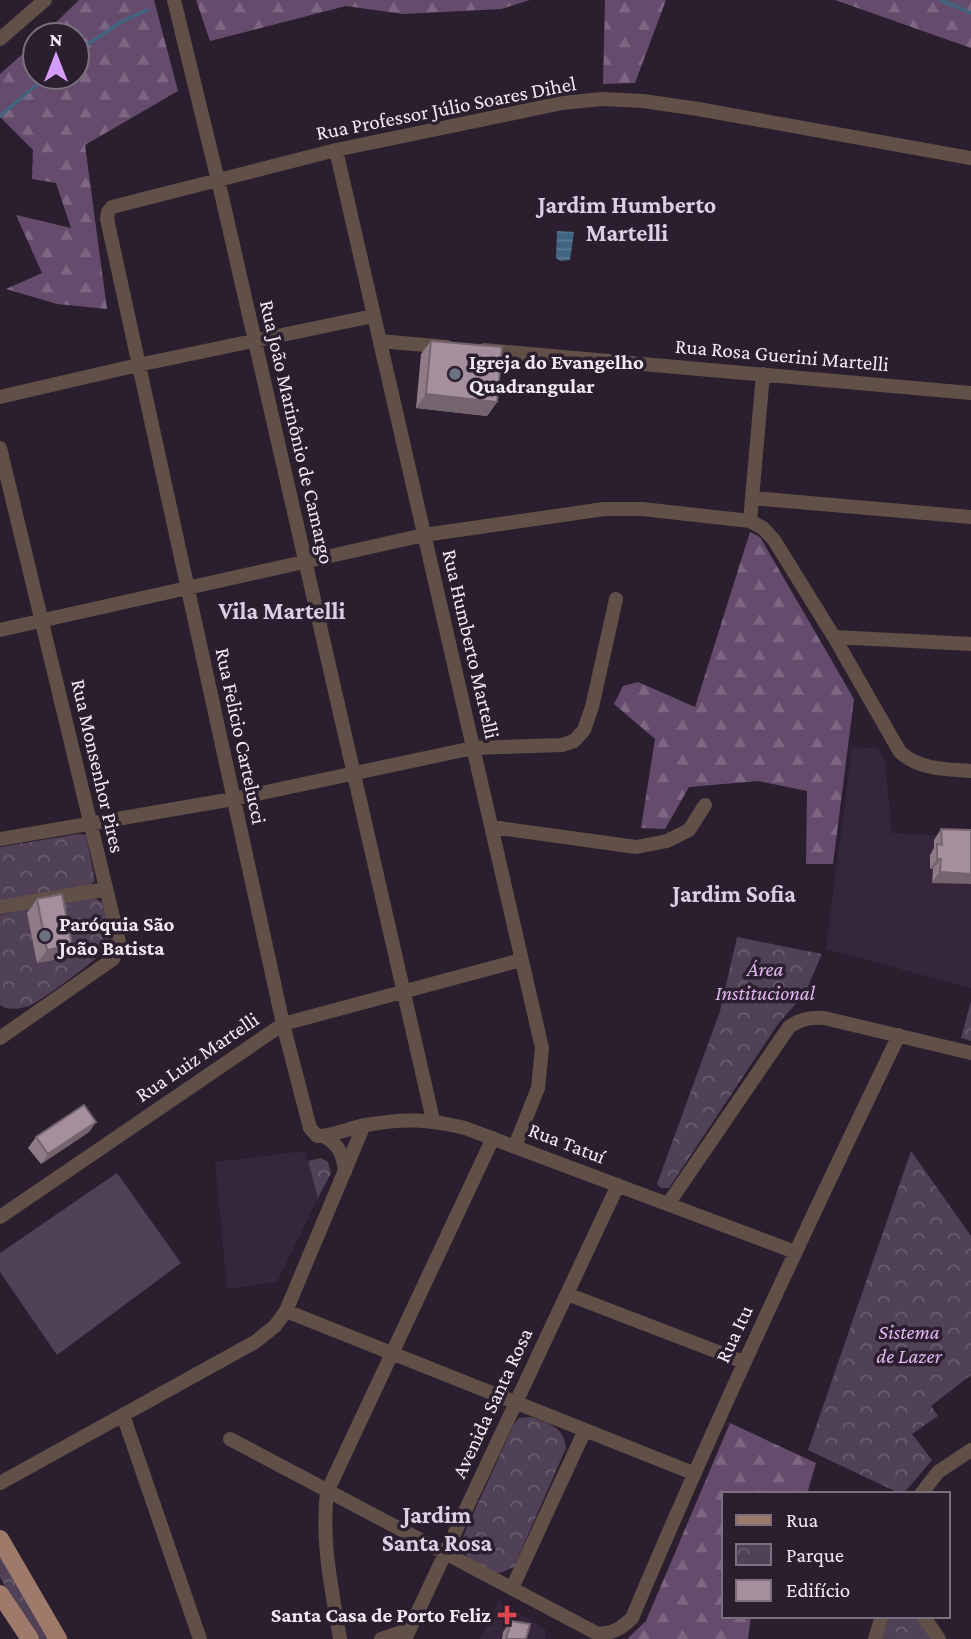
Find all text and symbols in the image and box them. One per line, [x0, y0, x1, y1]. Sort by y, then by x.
north arrow [21, 21, 91, 91]
text: N [50, 29, 63, 50]
street label: Rua Professor Júlio Soares Dihel [314, 71, 578, 145]
district label: Jardim Humberto Martelli [535, 191, 716, 246]
street label: Rua João Marinônio de Camargo [255, 298, 339, 566]
street label: Rua Rosa Guerini Martelli [674, 334, 890, 376]
place label: Igreja do Evangelho Quadrangular [469, 350, 644, 398]
marker: Igreja do Evangelho Quadrangular [447, 366, 463, 382]
street label: Rua Humberto Martelli [438, 547, 505, 742]
district label: Vila Martelli [218, 597, 345, 624]
street label: Rua Felicio Cartelucci [211, 646, 272, 827]
street label: Rua Monsenhor Pires [66, 677, 130, 855]
district label: Jardim Sofia [669, 880, 796, 907]
place label: Paróquia São João Batista [57, 912, 175, 960]
marker: Paróquia São João Batista [37, 928, 53, 944]
park label: Área Institucional [715, 957, 816, 1005]
street label: Rua Luiz Martelli [131, 1007, 263, 1107]
street label: Rua Tatuí [525, 1117, 610, 1169]
street label: Rua Itu [710, 1301, 758, 1367]
park label: Sistema de Lazer [876, 1320, 942, 1368]
street label: Avenida Santa Rosa [447, 1324, 537, 1482]
legend [722, 1492, 950, 1618]
district label: Jardim Santa Rosa [382, 1501, 493, 1556]
text: Rua [786, 1508, 819, 1532]
text: Parque [786, 1543, 844, 1567]
text: Edifício [786, 1578, 850, 1602]
place label: Santa Casa de Porto Feliz [271, 1603, 491, 1627]
marker: Santa Casa de Porto Feliz [497, 1605, 517, 1625]

